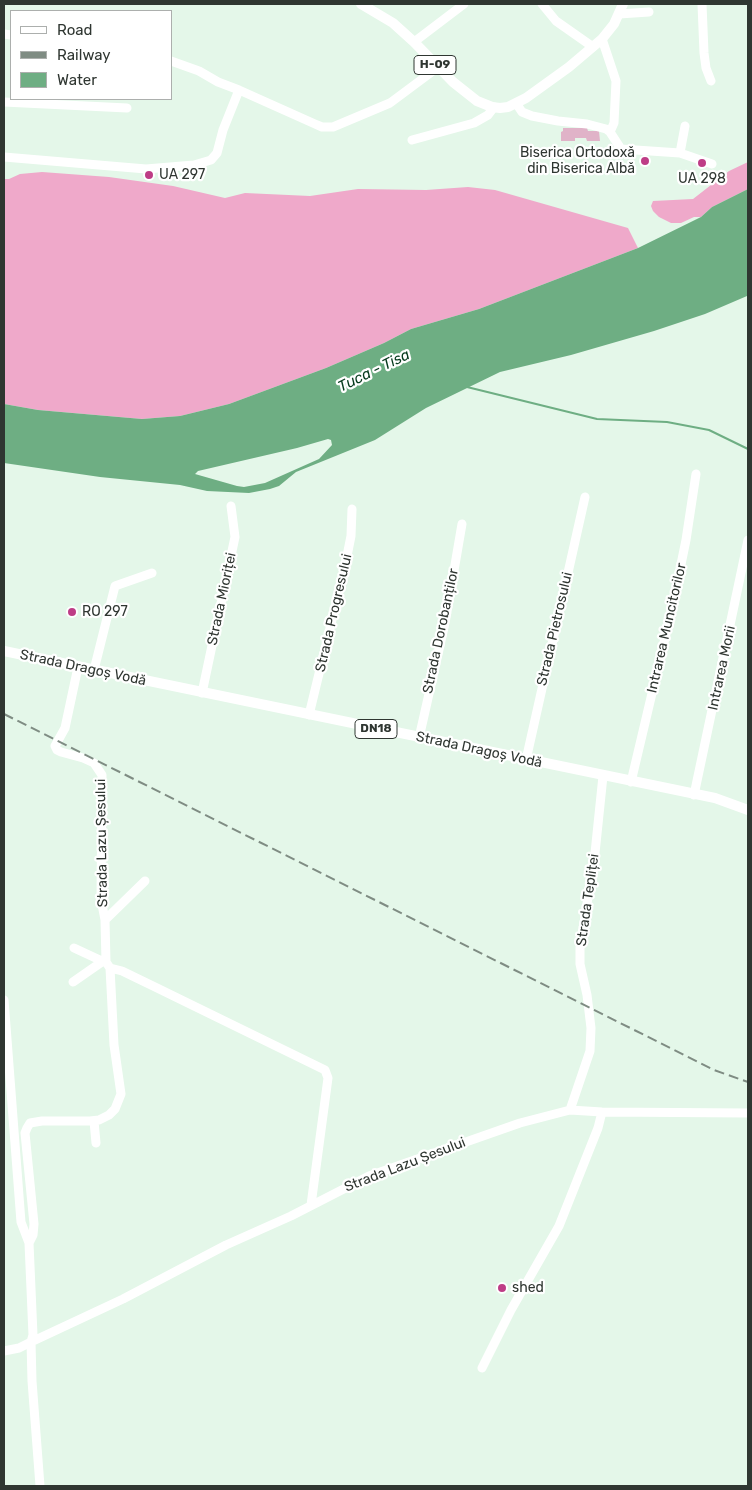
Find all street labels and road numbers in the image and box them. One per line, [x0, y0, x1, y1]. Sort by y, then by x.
road number: Н-09 [414, 56, 456, 74]
street label: Strada Mioriței [204, 551, 240, 647]
street label: Strada Progresului [312, 552, 356, 674]
street label: Intrarea Muncitorilor [644, 561, 690, 695]
street label: Strada Dorobanților [420, 567, 462, 695]
street label: Strada Pietrosului [534, 570, 576, 688]
street label: Intrarea Morii [705, 624, 739, 712]
street label: Strada Dragoș Vodă [18, 646, 148, 690]
road number: DN18 [355, 720, 397, 739]
street label: Strada Dragoș Vodă [414, 728, 544, 772]
street label: Strada Lazu Șesului [92, 779, 112, 907]
street label: Strada Tepliței [573, 853, 603, 947]
street label: Strada Lazu Șesului [342, 1134, 468, 1196]

